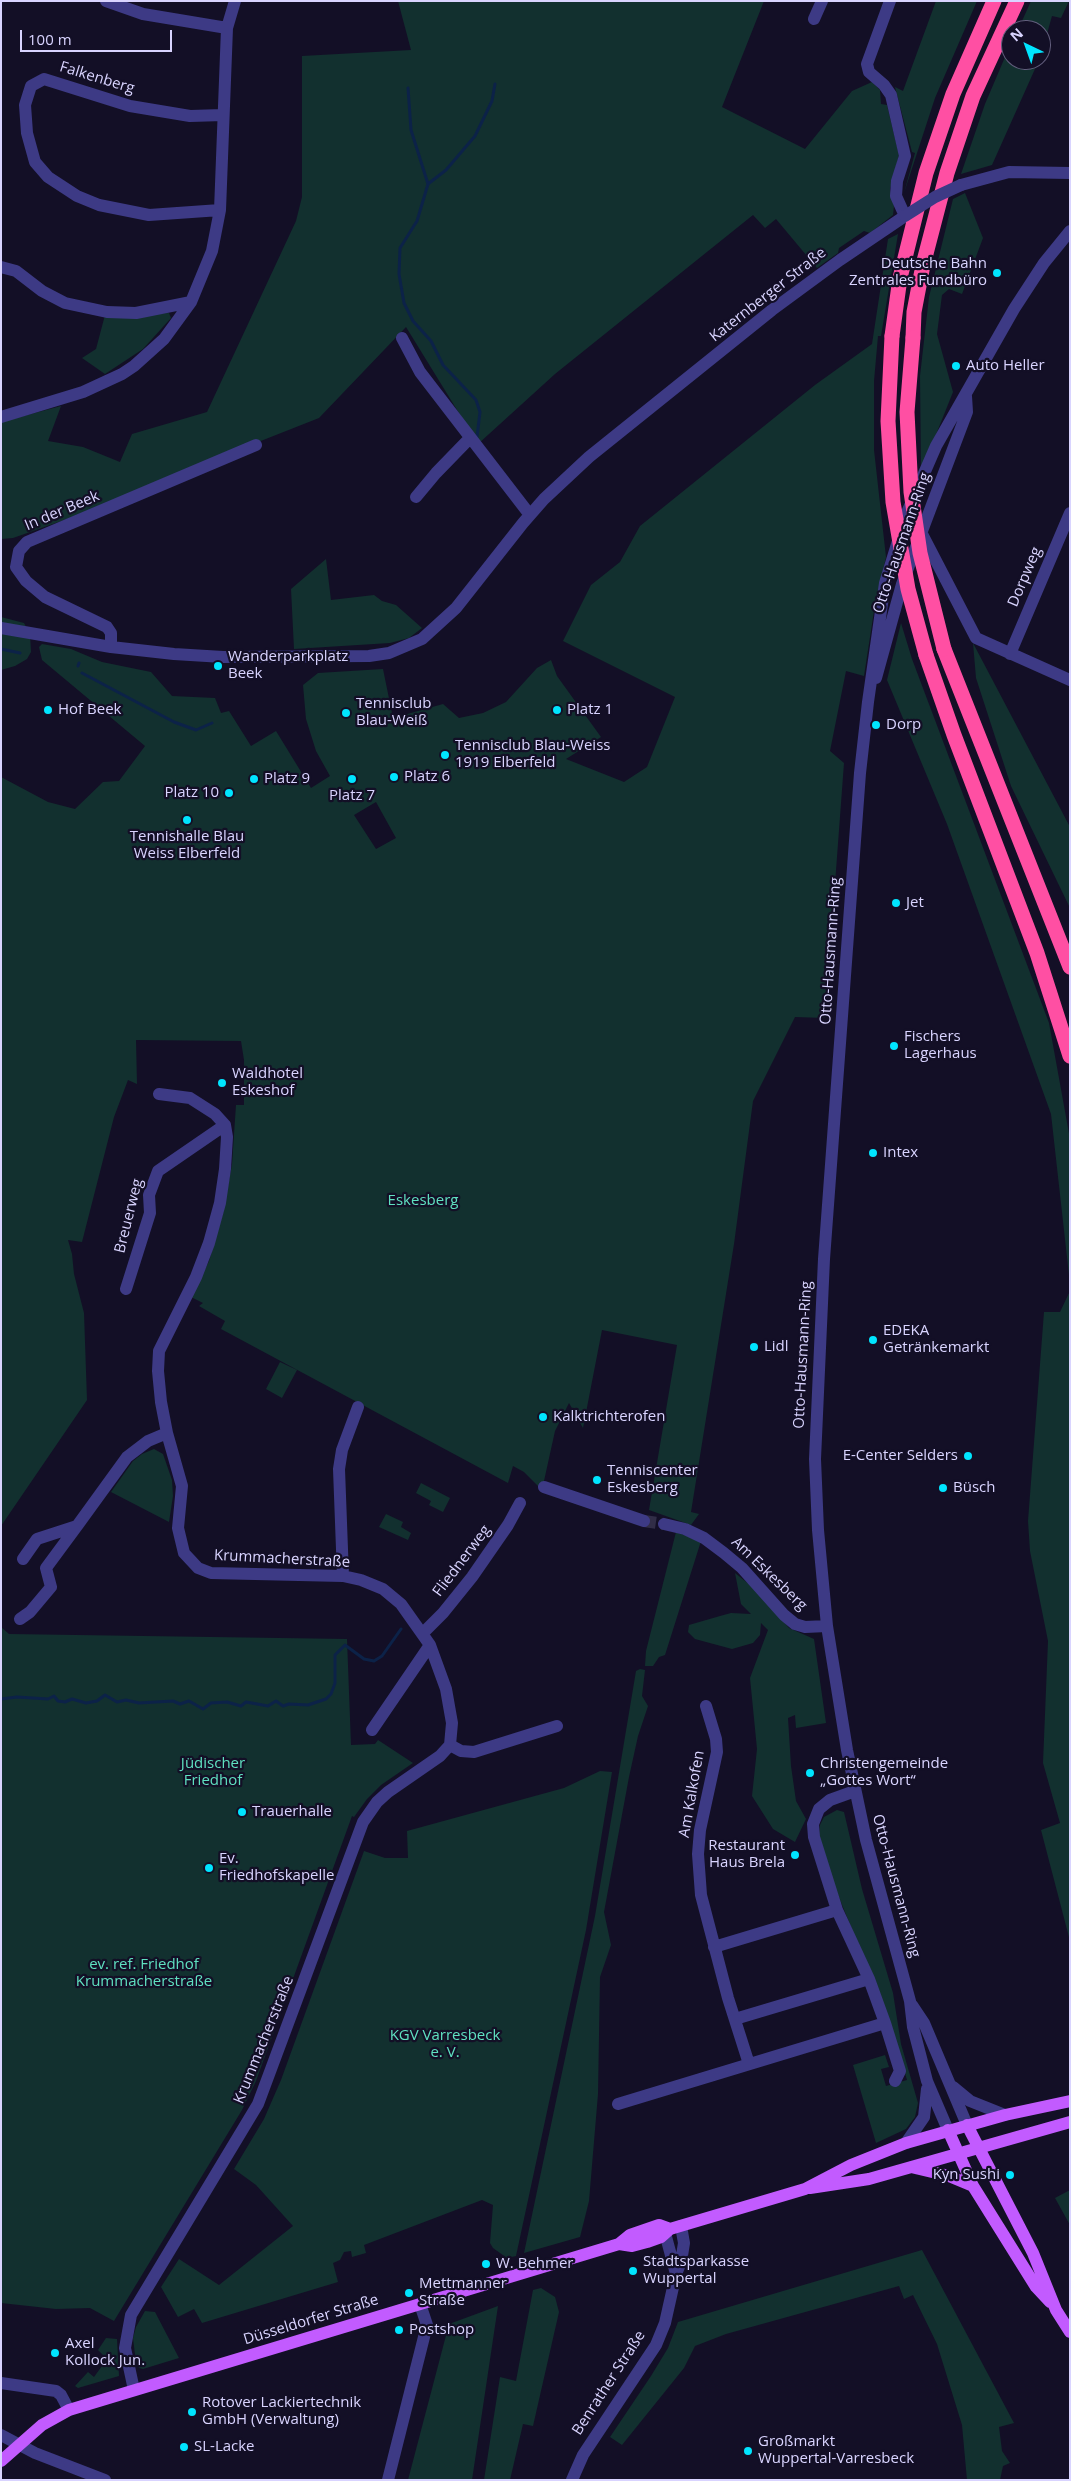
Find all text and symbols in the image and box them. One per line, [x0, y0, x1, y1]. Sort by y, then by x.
scale bar [22, 20, 175, 52]
north arrow [1001, 20, 1051, 70]
text: N [1006, 23, 1027, 45]
text: 100 m [28, 29, 72, 49]
street label: Falkenberg [57, 58, 137, 98]
street label: Katernberger Straße [706, 244, 830, 346]
place label: Deutsche Bahn Zentrales Fundbüro [849, 255, 987, 290]
marker: Deutsche Bahn Zentrales Fundbüro [991, 267, 1003, 279]
place label: Auto Heller [966, 357, 1045, 375]
marker: Auto Heller [950, 360, 962, 372]
street label: Otto-Hausmann-Ring [869, 470, 935, 616]
street label: In der Beek [22, 487, 102, 535]
street label: Dorpweg [1004, 544, 1046, 610]
place label: Wanderparkplatz Beek [228, 648, 348, 683]
marker: Wanderparkplatz Beek [212, 660, 224, 672]
place label: Tennisclub Blau-Weiß [356, 695, 431, 730]
place label: Hof Beek [58, 701, 121, 719]
place label: Platz 1 [567, 701, 613, 719]
marker: Hof Beek [42, 704, 54, 716]
marker: Platz 1 [551, 704, 563, 716]
marker: Tennisclub Blau-Weiß [340, 707, 352, 719]
place label: Dorp [886, 716, 921, 734]
marker: Dorp [870, 719, 882, 731]
place label: Tennisclub Blau-Weiss 1919 Elberfeld [455, 737, 610, 772]
marker: Tennisclub Blau-Weiss 1919 Elberfeld [439, 749, 451, 761]
place label: Platz 6 [404, 768, 450, 786]
place label: Platz 9 [264, 770, 310, 788]
marker: Platz 6 [388, 771, 400, 783]
marker: Platz 9 [248, 773, 260, 785]
marker: Platz 7 [346, 773, 358, 785]
place label: Platz 10 [164, 784, 219, 802]
marker: Platz 10 [223, 787, 235, 799]
place label: Platz 7 [329, 787, 375, 805]
marker: Tennishalle Blau Weiss Elberfeld [181, 814, 193, 826]
place label: Tennishalle Blau Weiss Elberfeld [130, 828, 244, 863]
street label: Otto-Hausmann-Ring [817, 877, 845, 1025]
place label: Jet [906, 894, 924, 912]
marker: Jet [890, 897, 902, 909]
place label: Fischers Lagerhaus [904, 1028, 977, 1063]
marker: Fischers Lagerhaus [888, 1040, 900, 1052]
place label: Waldhotel Eskeshof [232, 1065, 303, 1100]
marker: Waldhotel Eskeshof [216, 1077, 228, 1089]
place label: Intex [883, 1144, 918, 1162]
marker: Intex [867, 1147, 879, 1159]
street label: Breuerweg [111, 1177, 147, 1255]
park label: Eskesberg [388, 1192, 458, 1210]
street label: Otto-Hausmann-Ring [790, 1281, 816, 1429]
place label: EDEKA Getränkemarkt [883, 1322, 989, 1357]
marker: EDEKA Getränkemarkt [867, 1334, 879, 1346]
place label: Lidl [764, 1338, 789, 1356]
marker: Lidl [748, 1341, 760, 1353]
place label: Kalktrichterofen [553, 1408, 665, 1426]
marker: Kalktrichterofen [537, 1411, 549, 1423]
place label: E-Center Selders [843, 1447, 958, 1465]
marker: E-Center Selders [962, 1450, 974, 1462]
place label: Tenniscenter Eskesberg [607, 1462, 698, 1497]
marker: Tenniscenter Eskesberg [591, 1474, 603, 1486]
place label: Büsch [953, 1479, 995, 1497]
marker: Büsch [937, 1482, 949, 1494]
street label: Fliednerweg [429, 1522, 495, 1600]
street label: Am Eskesberg [727, 1533, 811, 1615]
street label: Krummacherstraße [213, 1546, 351, 1572]
street label: Am Kalkofen [675, 1749, 709, 1839]
park label: Jüdischer Friedhof [181, 1755, 245, 1790]
place label: Christengemeinde „Gottes Wort“ [820, 1755, 948, 1790]
marker: Christengemeinde „Gottes Wort“ [804, 1767, 816, 1779]
place label: Trauerhalle [252, 1803, 332, 1821]
marker: Trauerhalle [236, 1806, 248, 1818]
street label: Otto-Hausmann-Ring [868, 1812, 924, 1960]
place label: Restaurant Haus Brela [708, 1837, 785, 1872]
marker: Restaurant Haus Brela [789, 1849, 801, 1861]
place label: Ev. Friedhofskapelle [219, 1850, 334, 1885]
marker: Ev. Friedhofskapelle [203, 1862, 215, 1874]
park label: ev. ref. Friedhof Krummacherstraße [76, 1956, 212, 1991]
street label: Krummacherstraße [230, 1973, 298, 2107]
park label: KGV Varresbeck e. V. [390, 2027, 500, 2062]
place label: Kyn Sushi [933, 2166, 1000, 2184]
marker: Kyn Sushi [1004, 2169, 1016, 2181]
place label: Stadtsparkasse Wuppertal [643, 2253, 749, 2288]
place label: W. Behmer [496, 2255, 573, 2273]
marker: W. Behmer [480, 2258, 492, 2270]
marker: Stadtsparkasse Wuppertal [627, 2265, 639, 2277]
place label: Mettmanner Straße [419, 2275, 507, 2310]
marker: Mettmanner Straße [403, 2287, 415, 2299]
street label: Düsseldorfer Straße [241, 2291, 381, 2349]
place label: Postshop [409, 2321, 474, 2339]
marker: Postshop [393, 2324, 405, 2336]
street label: Benrather Straße [569, 2328, 649, 2438]
place label: Axel Kollock Jun. [65, 2335, 145, 2370]
marker: Axel Kollock Jun. [49, 2347, 61, 2359]
place label: Rotover Lackiertechnik GmbH (Verwaltung) [202, 2394, 361, 2429]
marker: Rotover Lackiertechnik GmbH (Verwaltung) [186, 2406, 198, 2418]
place label: Großmarkt Wuppertal-Varresbeck [758, 2433, 914, 2468]
place label: SL-Lacke [194, 2438, 255, 2456]
marker: SL-Lacke [178, 2441, 190, 2453]
marker: Großmarkt Wuppertal-Varresbeck [742, 2445, 754, 2457]

